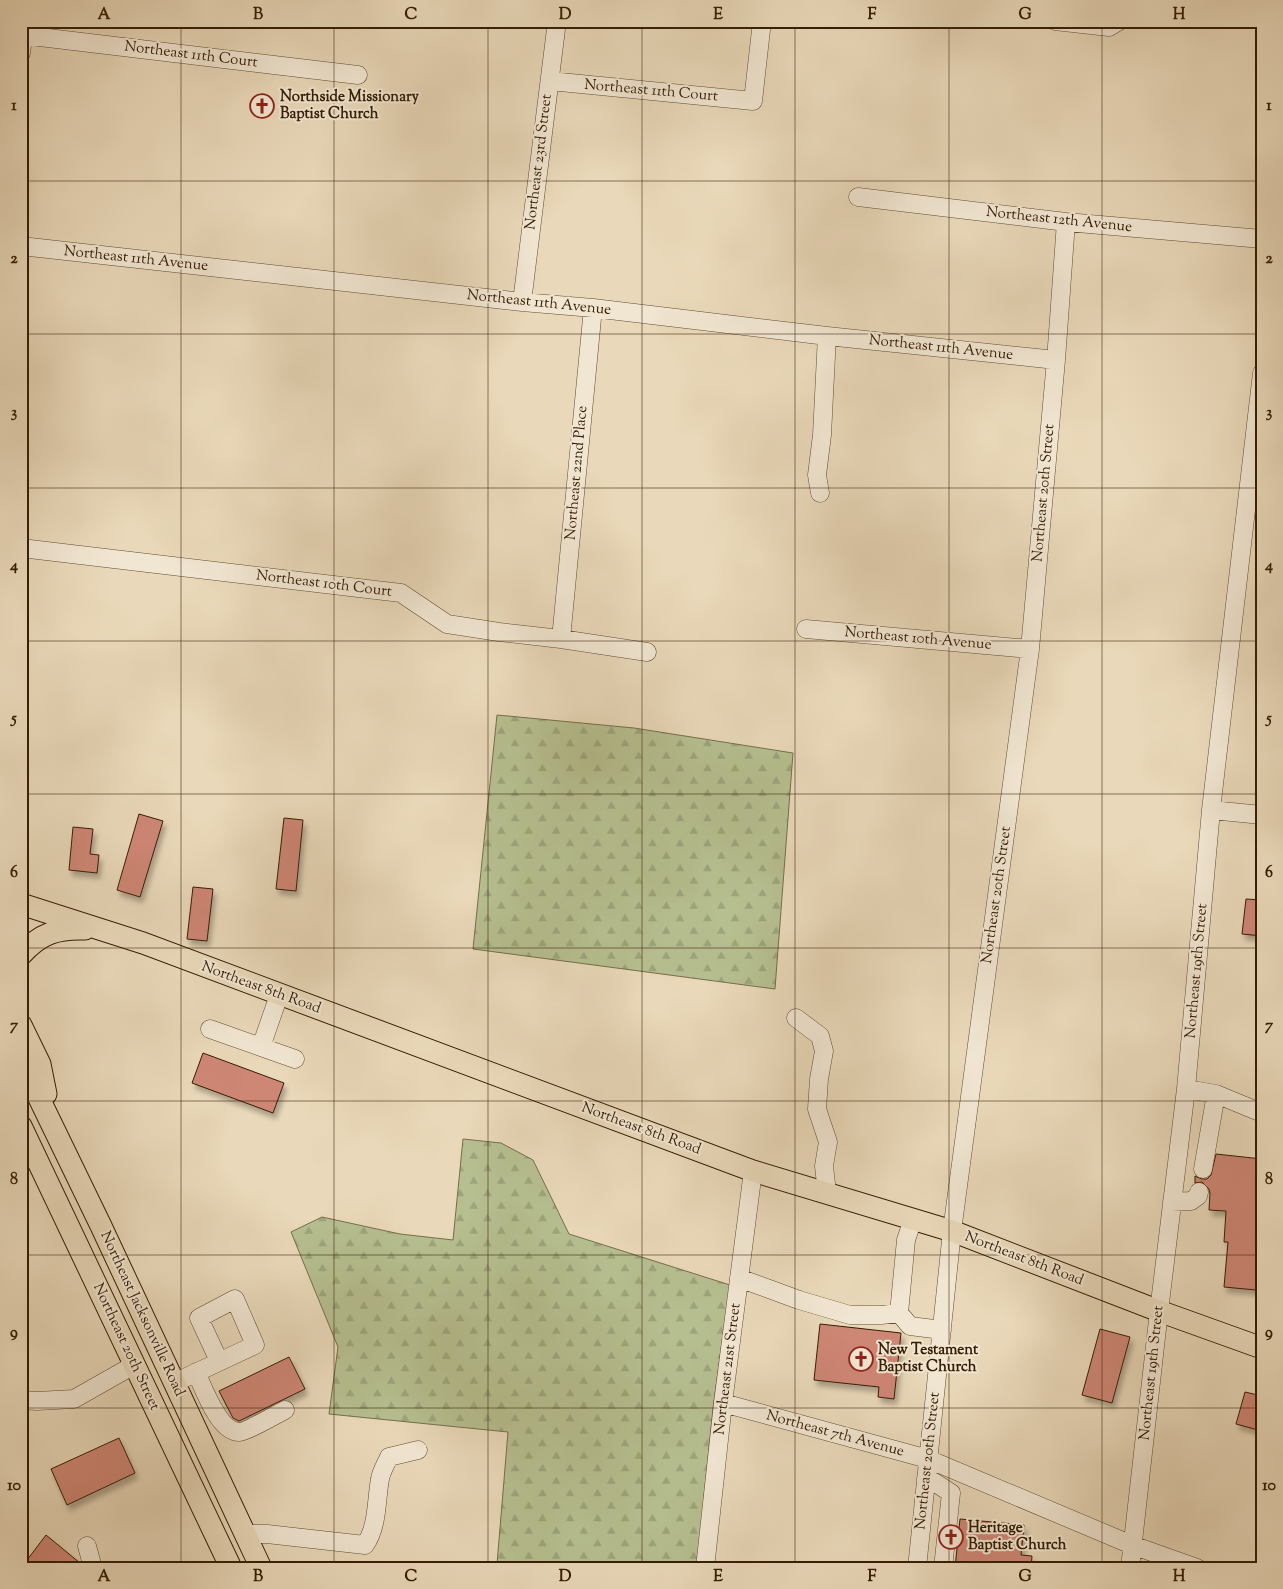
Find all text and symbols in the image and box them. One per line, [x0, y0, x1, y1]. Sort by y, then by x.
text: A [98, 4, 111, 27]
text: B [253, 4, 263, 27]
text: C [405, 4, 418, 27]
text: D [559, 4, 572, 27]
text: E [713, 4, 723, 27]
text: F [868, 4, 877, 27]
text: G [1018, 4, 1032, 27]
text: H [1173, 4, 1186, 27]
street label: Northeast 11th Court [123, 36, 259, 74]
street label: Northeast 11th Court [583, 75, 719, 107]
place label: Northside Missionary Baptist Church [280, 87, 420, 125]
church icon: Northside Missionary Baptist Church [249, 93, 275, 119]
street label: Northeast 23rd Street [520, 93, 558, 231]
text: 1 [11, 95, 17, 118]
text: 1 [1266, 95, 1272, 118]
street label: Northeast 12th Avenue [985, 202, 1133, 238]
street label: Northeast 11th Avenue [63, 241, 209, 277]
text: 2 [10, 248, 18, 271]
text: 2 [1265, 248, 1273, 271]
street label: Northeast 11th Avenue [466, 285, 612, 321]
street label: Northeast 11th Avenue [868, 330, 1014, 366]
text: 3 [11, 402, 18, 425]
text: 3 [1266, 402, 1273, 425]
street label: Northeast 22nd Place [561, 405, 593, 541]
street label: Northeast 20th Street [1028, 423, 1060, 563]
text: 4 [9, 555, 18, 578]
text: 4 [1264, 555, 1273, 578]
street label: Northeast 10th Court [255, 565, 393, 603]
street label: Northeast 10th Avenue [844, 622, 992, 656]
text: 5 [9, 708, 17, 731]
text: 5 [1264, 708, 1272, 731]
street label: Northeast 20th Street [977, 825, 1017, 965]
text: 6 [10, 862, 18, 885]
text: 6 [1265, 862, 1273, 885]
street label: Northeast 19th Street [1181, 903, 1213, 1039]
street label: Northeast 8th Road [198, 957, 324, 1020]
text: 7 [10, 1015, 19, 1038]
text: 7 [1265, 1015, 1274, 1038]
street label: Northeast 8th Road [578, 1098, 704, 1161]
text: 8 [10, 1169, 18, 1192]
text: 8 [1265, 1169, 1273, 1192]
street label: Northeast 8th Road [961, 1227, 1087, 1292]
street label: Northeast Jacksonville Road [94, 1228, 190, 1401]
street label: Northeast 20th Street [87, 1280, 165, 1414]
street label: Northeast 21st Street [709, 1302, 747, 1436]
street label: Northeast 19th Street [1134, 1305, 1170, 1441]
text: 9 [10, 1322, 18, 1345]
text: 9 [1265, 1322, 1273, 1345]
place label: New Testament Baptist Church [878, 1340, 979, 1378]
church icon: New Testament Baptist Church [848, 1346, 874, 1372]
street label: Northeast 20th Street [910, 1391, 946, 1531]
street label: Northeast 7th Avenue [764, 1405, 906, 1463]
text: 10 [7, 1475, 21, 1498]
text: 10 [1262, 1475, 1276, 1498]
place label: Heritage Baptist Church [968, 1518, 1067, 1556]
church icon: Heritage Baptist Church [938, 1524, 964, 1550]
text: A [98, 1566, 111, 1589]
text: B [253, 1566, 263, 1589]
text: C [405, 1566, 418, 1589]
text: D [559, 1566, 572, 1589]
text: E [713, 1566, 723, 1589]
text: F [868, 1566, 877, 1589]
text: G [1018, 1566, 1032, 1589]
text: H [1173, 1566, 1186, 1589]

